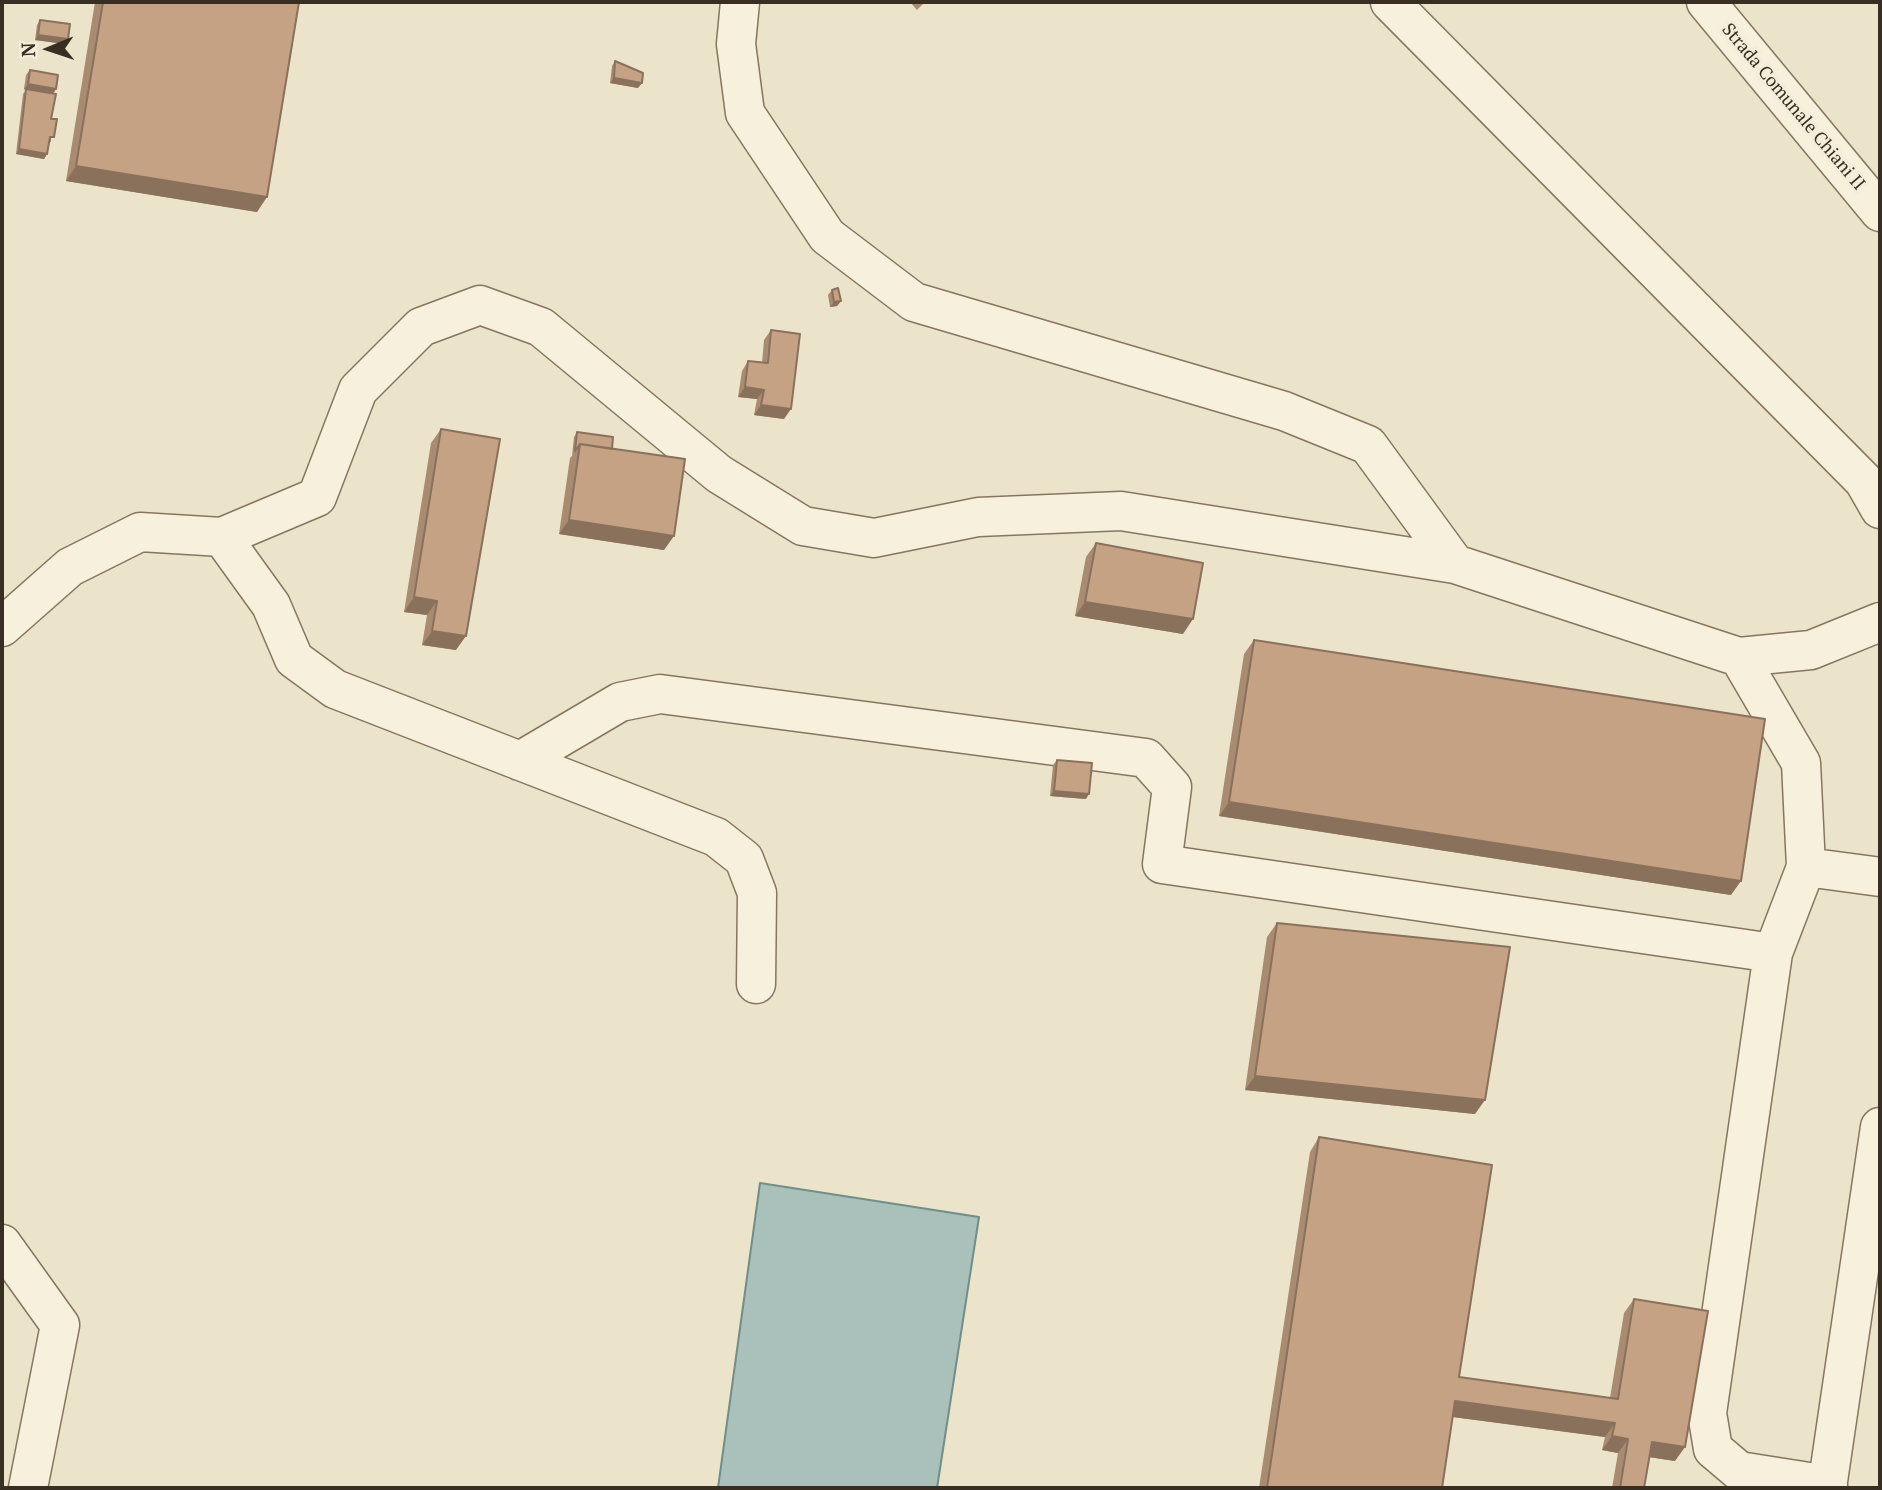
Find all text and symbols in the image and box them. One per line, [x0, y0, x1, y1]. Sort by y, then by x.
north arrow [14, 14, 84, 84]
street label: Strada Comunale Chiani II [1717, 19, 1869, 195]
text: N [15, 42, 40, 57]

